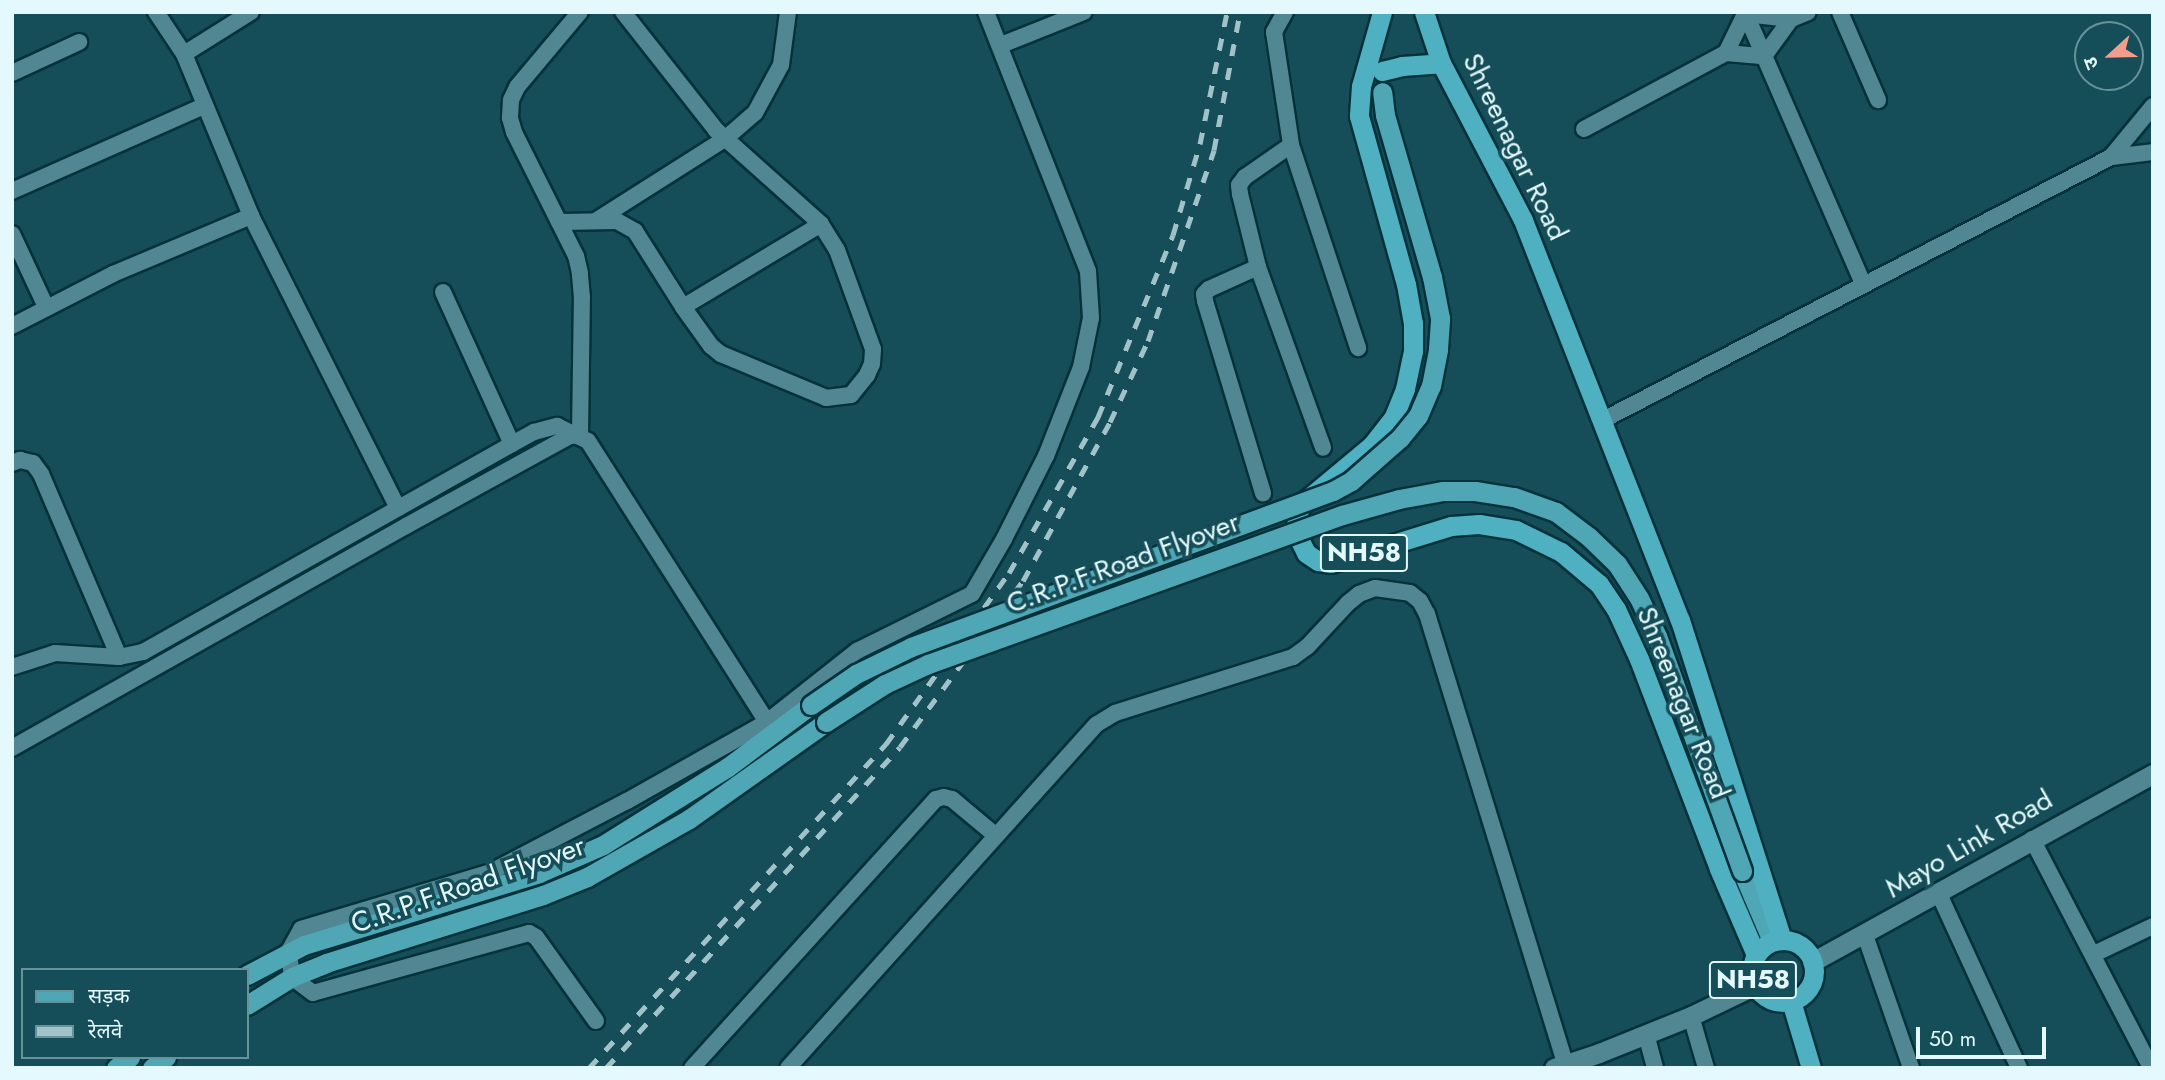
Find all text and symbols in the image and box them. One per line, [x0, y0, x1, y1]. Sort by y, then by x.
north arrow [2074, 21, 2144, 91]
street label: Shreenagar Road [1455, 48, 1575, 246]
text: उ [2076, 53, 2106, 74]
street label: C.R.P.F.Road Flyover [1002, 505, 1244, 621]
road number: NH58 [1318, 530, 1410, 576]
street label: Shreenagar Road [1629, 602, 1737, 804]
street label: Mayo Link Road [1880, 783, 2058, 905]
street label: C.R.P.F.Road Flyover [347, 829, 589, 941]
road number: NH58 [1708, 958, 1798, 1002]
legend [21, 968, 248, 1059]
text: सड़क [88, 981, 130, 1011]
scale bar [1920, 1014, 2050, 1058]
text: रेलवे [88, 1016, 123, 1046]
text: 50 m [1929, 1024, 1976, 1054]

